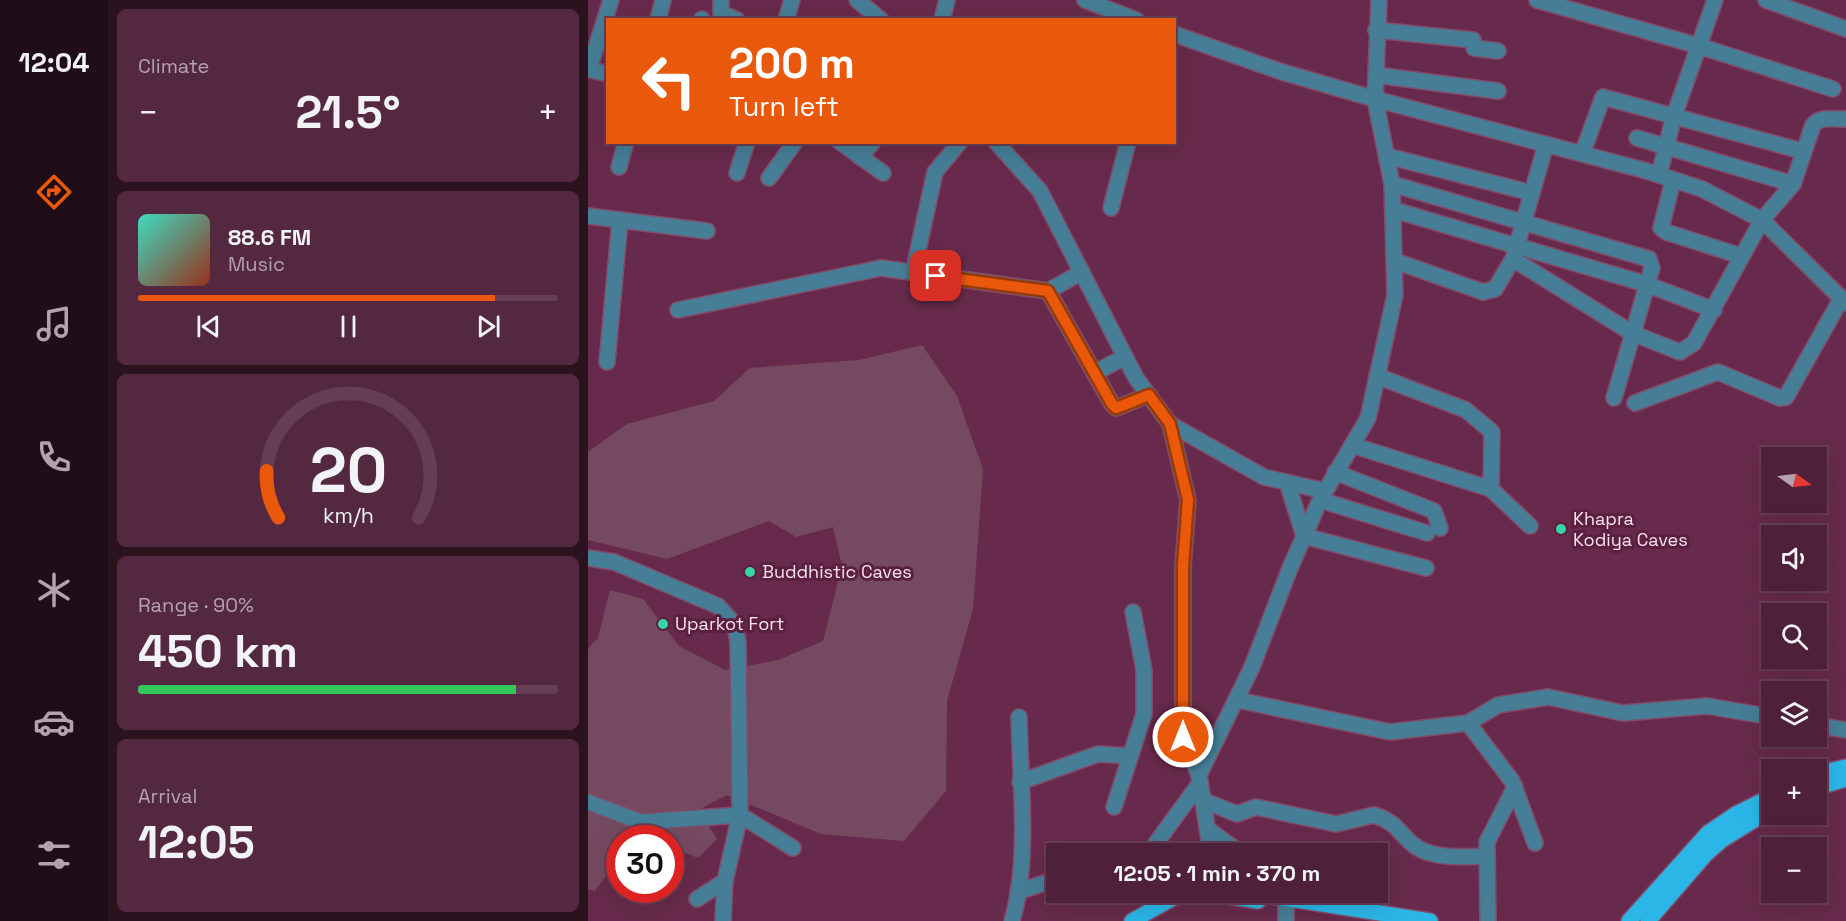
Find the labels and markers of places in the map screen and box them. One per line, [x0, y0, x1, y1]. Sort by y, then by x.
pin [910, 250, 961, 301]
place label: Khapra Kodiya Caves [1573, 507, 1688, 551]
marker: Khapra Kodiya Caves [1554, 522, 1568, 536]
place label: Buddhistic Caves [762, 560, 912, 583]
marker: Buddhistic Caves [743, 565, 757, 579]
place label: Uparkot Fort [675, 612, 784, 635]
marker: Uparkot Fort [656, 617, 670, 631]

